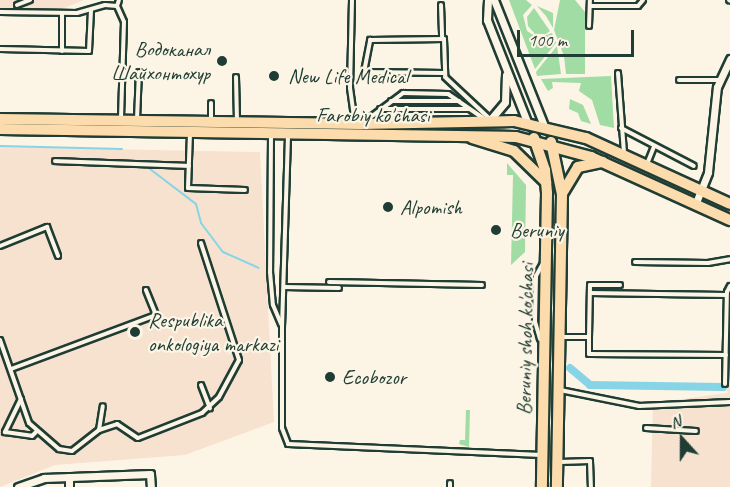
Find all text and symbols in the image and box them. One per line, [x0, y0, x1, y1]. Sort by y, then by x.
scale bar [520, 18, 637, 56]
text: 100 m [528, 29, 567, 51]
place label: Водоканал Шайхонтохур [111, 36, 210, 86]
marker: Водоканал Шайхонтохур [215, 54, 229, 68]
place label: New Life Medical [288, 63, 409, 89]
marker: New Life Medical [265, 67, 283, 85]
street label: Farobiy ko'chasi [316, 102, 430, 128]
place label: Alpomish [400, 194, 462, 220]
marker: Alpomish [381, 200, 395, 214]
place label: Beruniy [510, 217, 564, 243]
marker: Beruniy [487, 221, 505, 239]
street label: Beruniy shoh ko'chasi [511, 263, 539, 415]
place label: Respublika onkologiya markazi [148, 307, 278, 357]
marker: Respublika onkologiya markazi [126, 323, 144, 341]
place label: Ecobozor [342, 364, 406, 390]
marker: Ecobozor [323, 370, 337, 384]
north arrow [652, 409, 712, 469]
text: N [667, 411, 684, 433]

